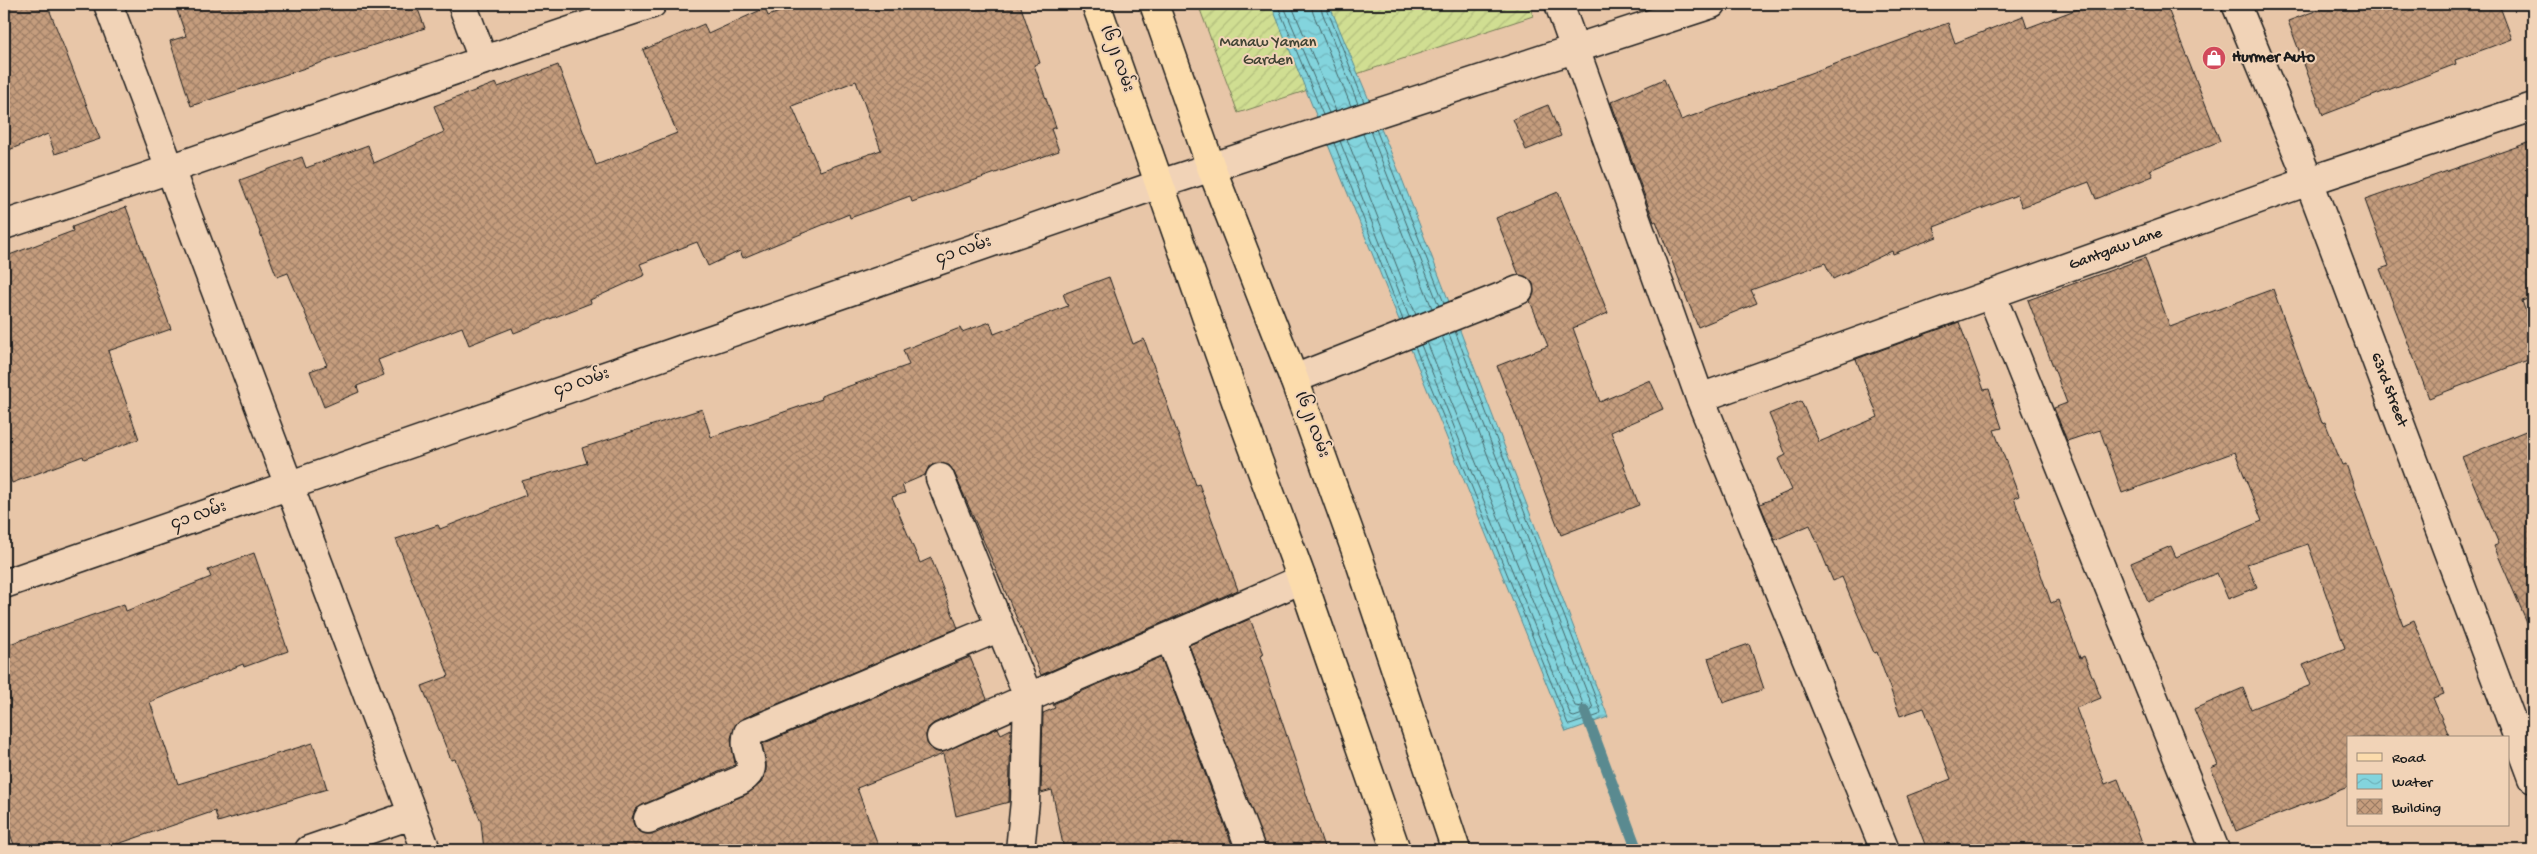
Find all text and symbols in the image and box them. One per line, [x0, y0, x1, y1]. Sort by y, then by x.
street label: (၆၂) လမ်း [1095, 21, 1141, 95]
park label: Manaw Yaman Garden [1220, 34, 1317, 71]
shop icon: Hurmer Auto [2201, 45, 2227, 71]
place label: Hurmer Auto [2232, 49, 2316, 68]
street label: Gantgaw Lane [2067, 224, 2166, 276]
street label: ၄၁ လမ်း [932, 229, 995, 271]
street label: 63rd Street [2365, 350, 2411, 431]
street label: ၄၁ လမ်း [550, 361, 613, 403]
street label: (၆၂) လမ်း [1289, 387, 1337, 461]
street label: ၄၁ လမ်း [167, 494, 230, 536]
legend [2347, 736, 2510, 826]
text: Road [2392, 750, 2426, 768]
text: Water [2392, 774, 2434, 792]
text: Building [2391, 800, 2441, 818]

